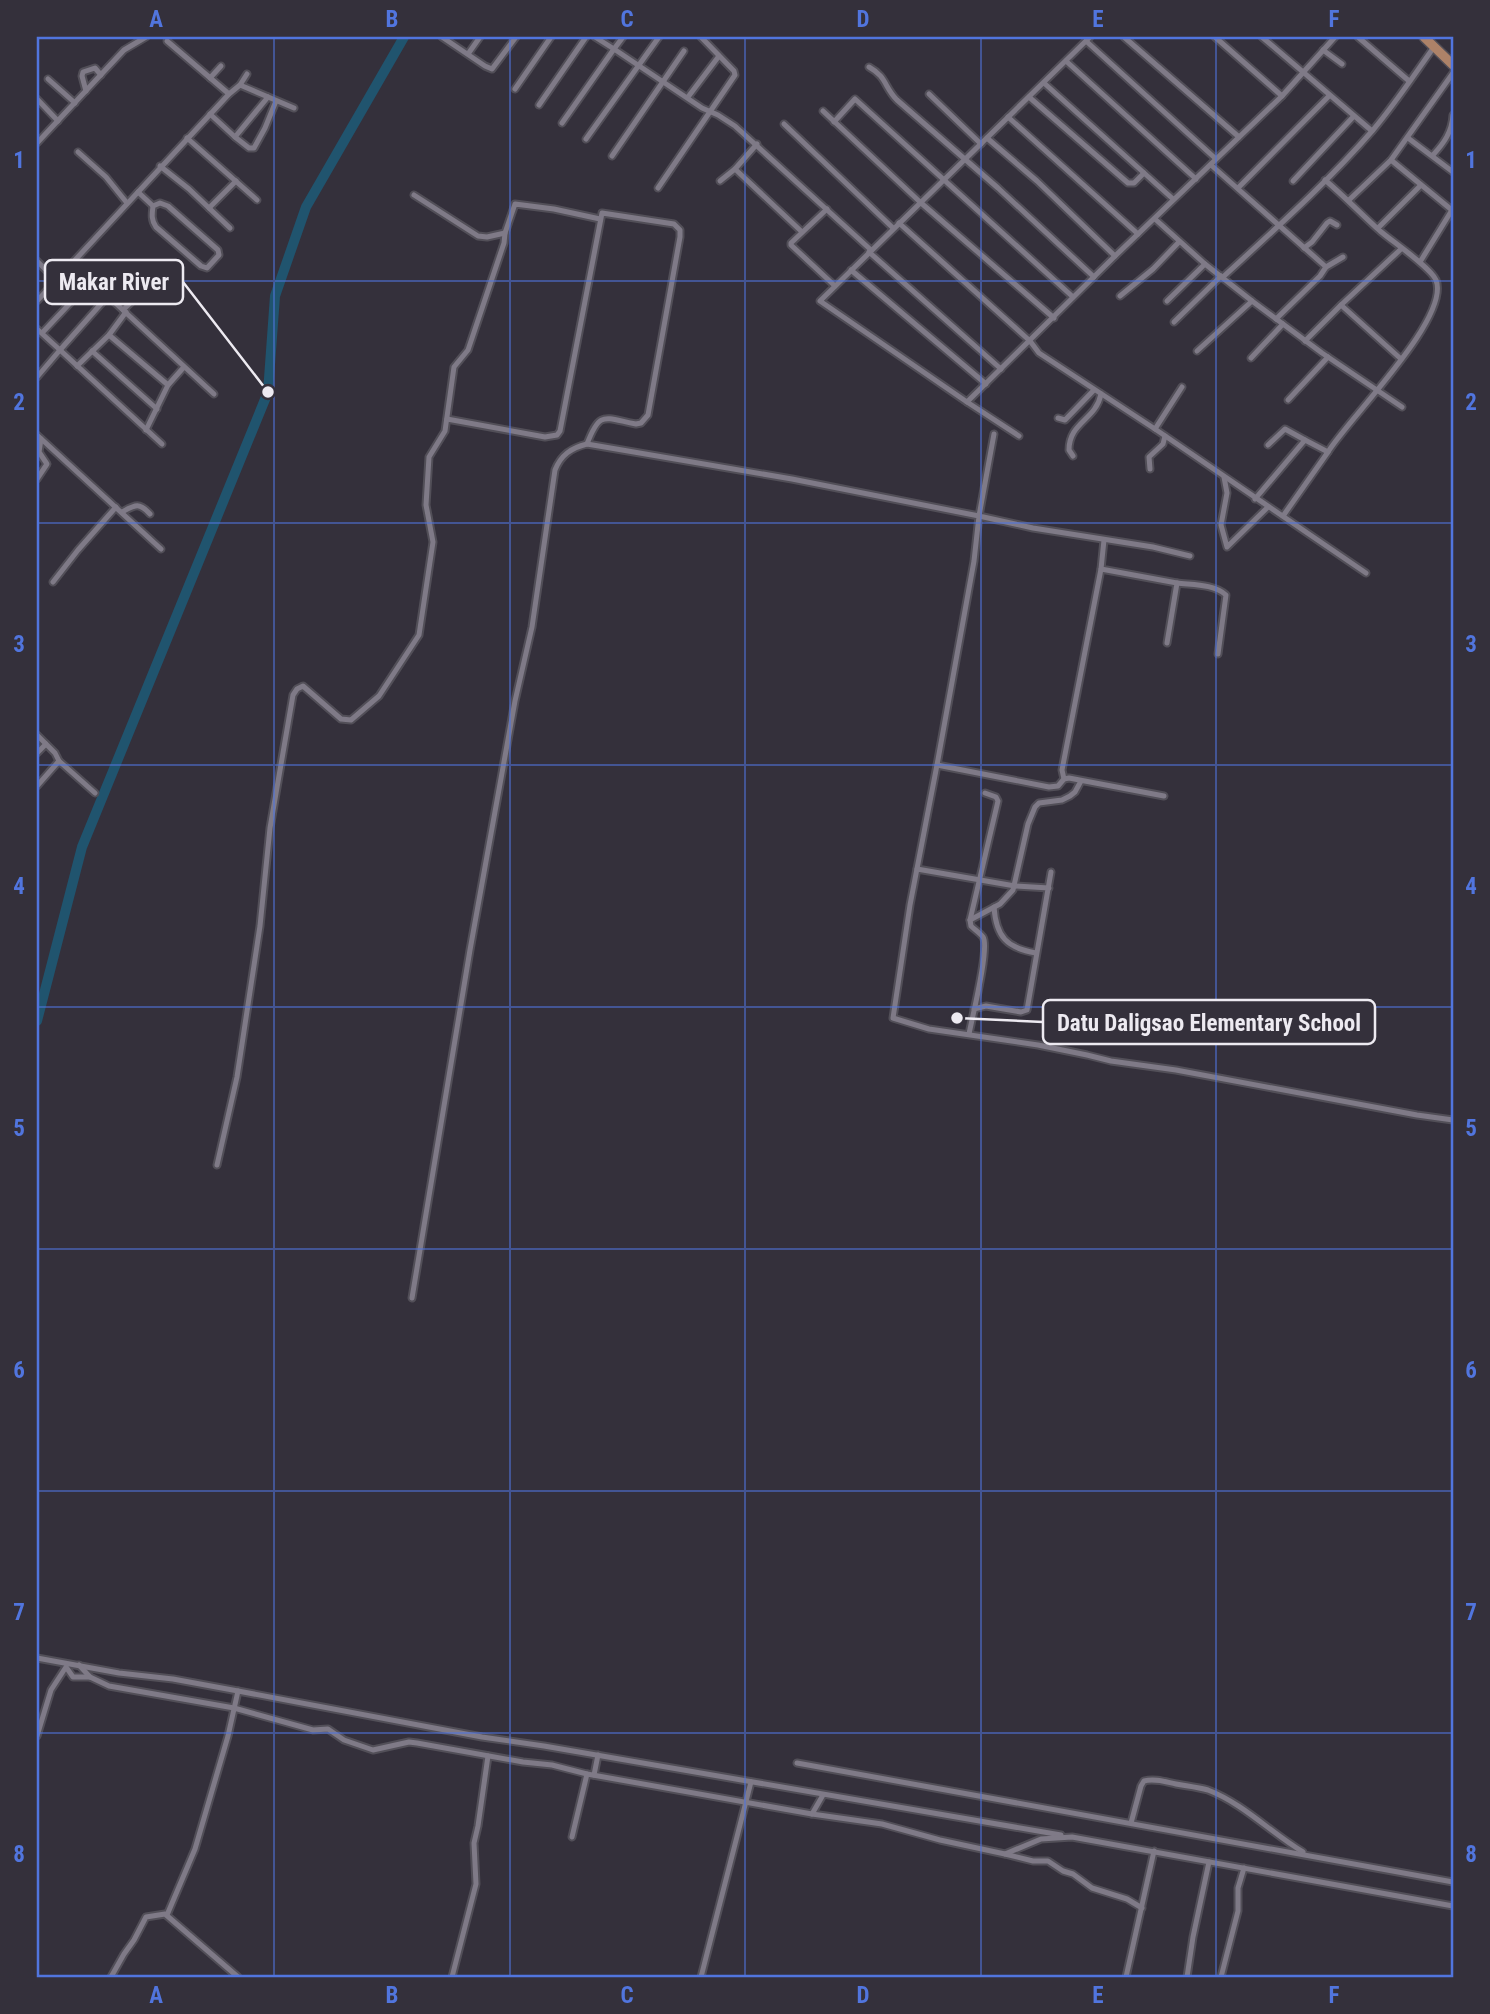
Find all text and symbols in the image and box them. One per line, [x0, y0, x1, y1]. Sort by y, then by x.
text: A [149, 6, 163, 33]
text: B [386, 6, 398, 33]
text: C [620, 6, 634, 33]
text: D [857, 6, 870, 33]
text: E [1092, 6, 1104, 33]
text: F [1329, 6, 1340, 33]
text: 1 [13, 147, 25, 174]
text: 1 [1465, 147, 1477, 174]
callout: Makar River [45, 260, 183, 304]
text: Makar River [59, 269, 170, 296]
text: 2 [13, 389, 25, 416]
text: 2 [1465, 389, 1477, 416]
text: 3 [13, 631, 25, 658]
text: 3 [1465, 631, 1477, 658]
text: 4 [13, 873, 25, 900]
text: 4 [1465, 873, 1477, 900]
callout: Datu Daligsao Elementary School [1043, 1000, 1375, 1044]
text: Datu Daligsao Elementary School [1057, 1010, 1361, 1037]
text: 5 [13, 1115, 25, 1142]
text: 5 [1465, 1115, 1477, 1142]
text: 6 [13, 1357, 25, 1384]
text: 6 [1465, 1357, 1477, 1384]
text: 7 [13, 1599, 25, 1626]
text: 7 [1465, 1599, 1477, 1626]
text: 8 [13, 1841, 25, 1868]
text: 8 [1465, 1841, 1477, 1868]
text: A [149, 1982, 163, 2009]
text: B [386, 1982, 398, 2009]
text: C [620, 1982, 634, 2009]
text: D [857, 1982, 870, 2009]
text: E [1092, 1982, 1104, 2009]
text: F [1329, 1982, 1340, 2009]

